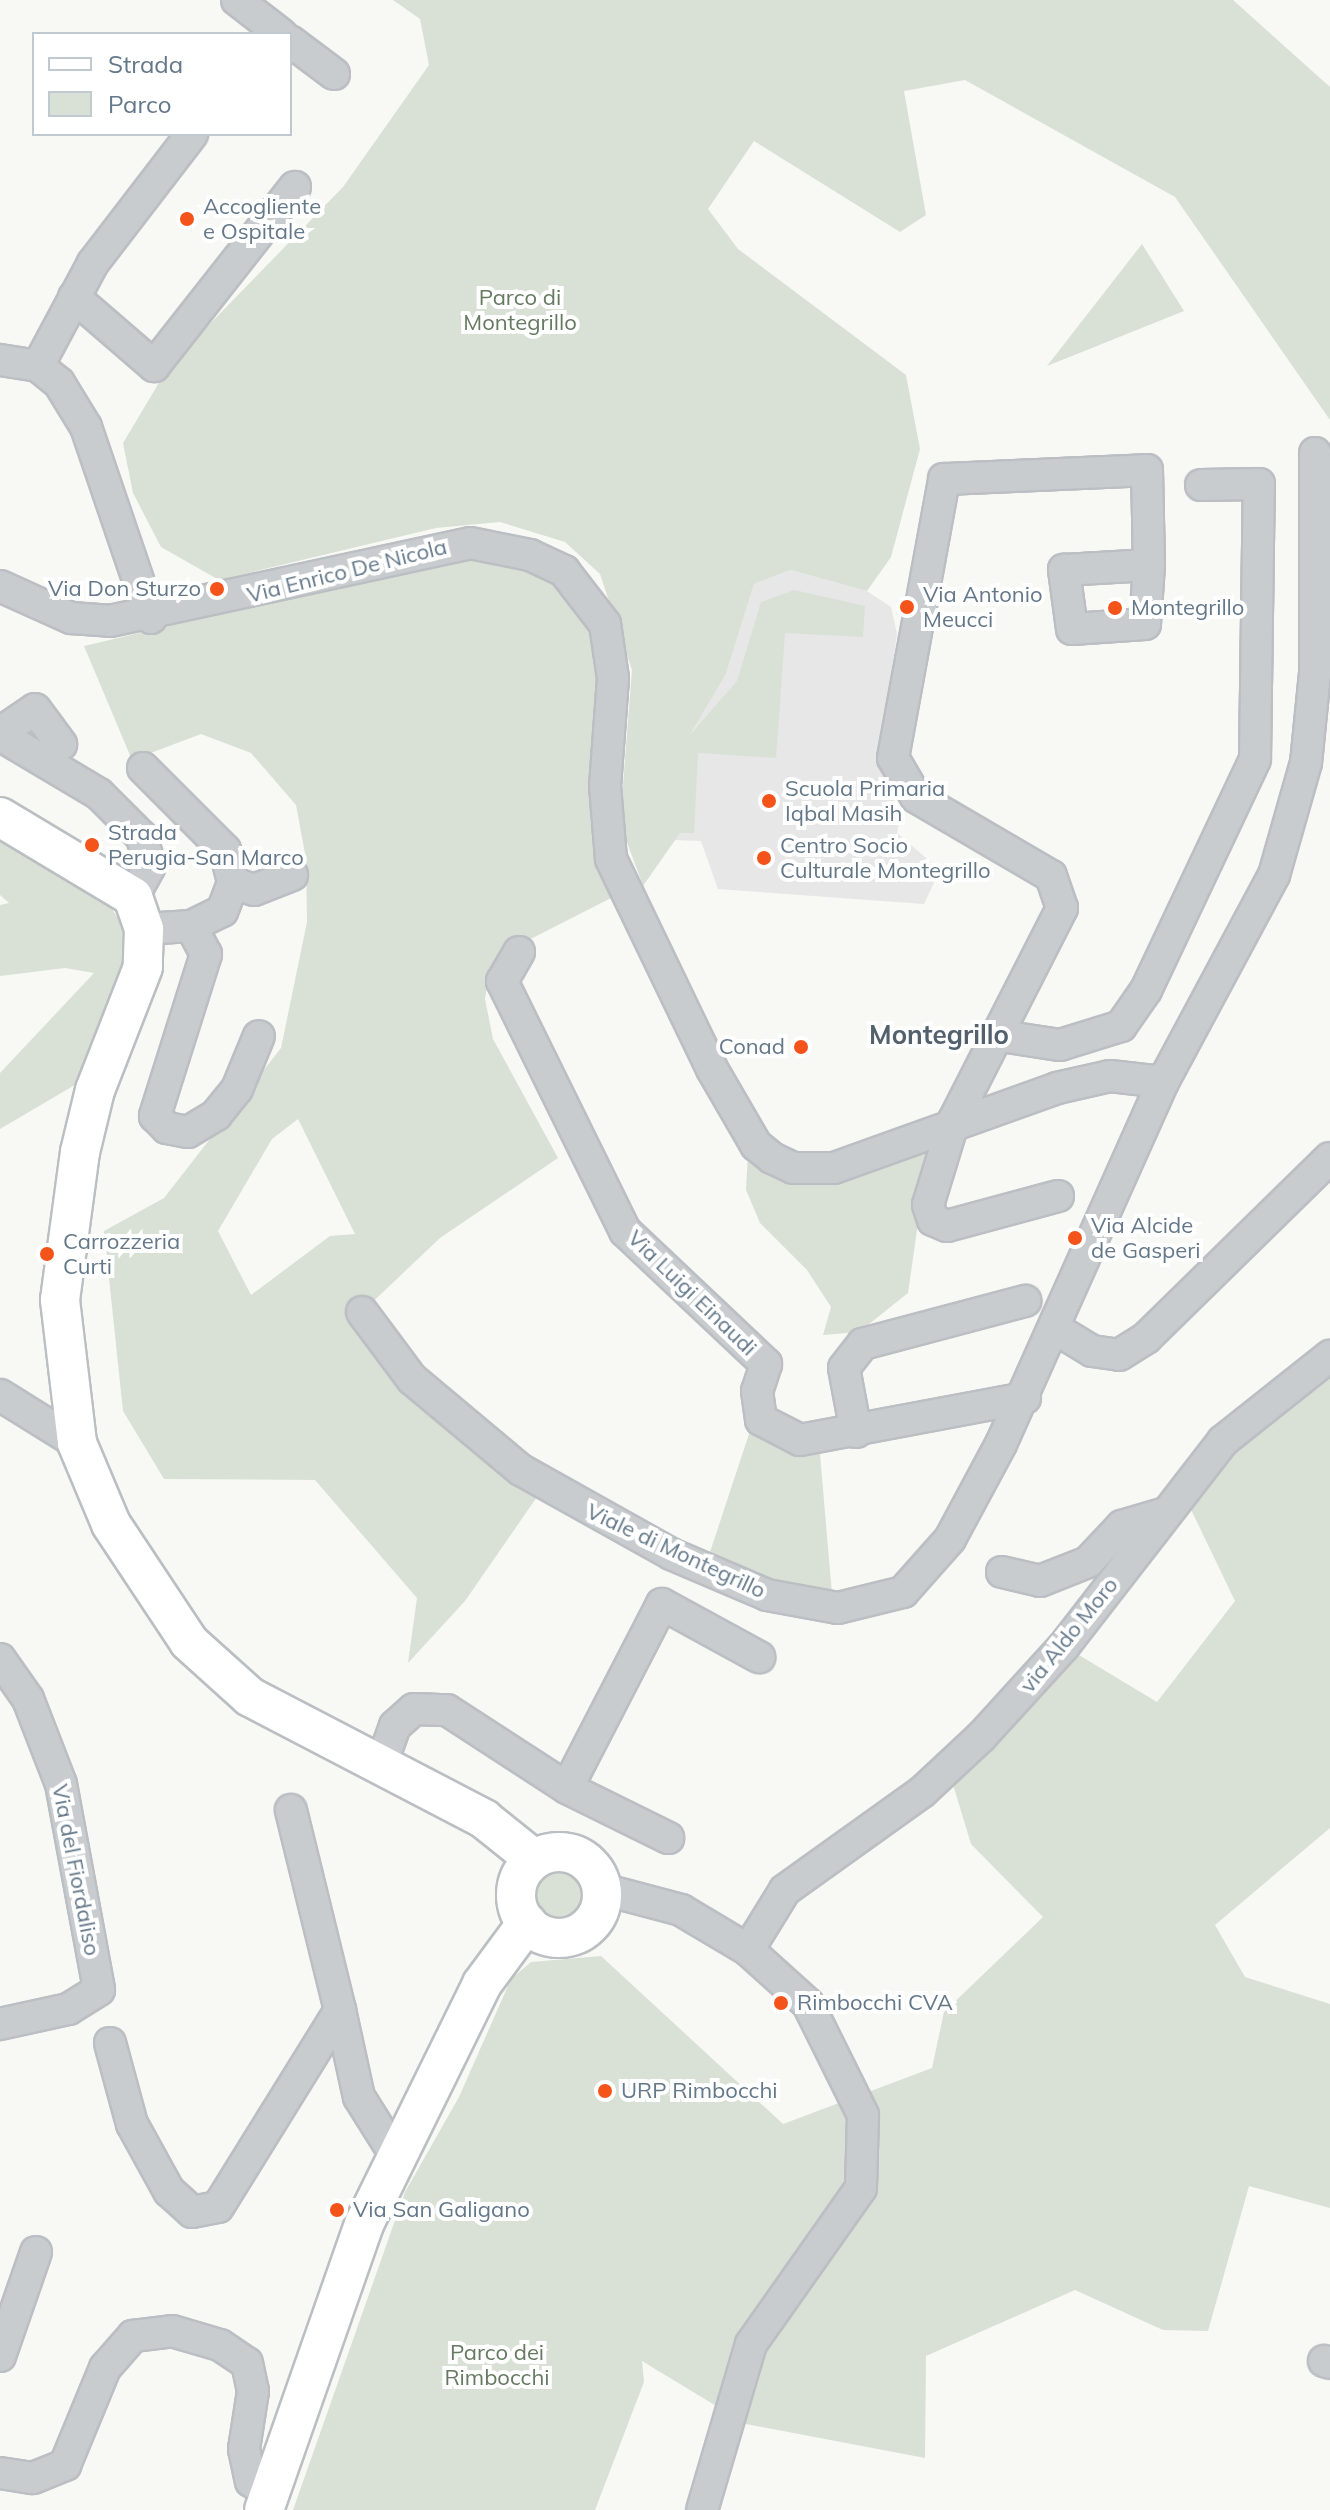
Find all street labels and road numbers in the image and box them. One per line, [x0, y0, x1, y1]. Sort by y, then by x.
street label: Via Enrico De Nicola [244, 533, 450, 609]
street label: Via Luigi Einaudi [622, 1225, 762, 1361]
street label: Viale di Montegrillo [582, 1498, 770, 1604]
street label: via Aldo Moro [1014, 1572, 1124, 1698]
street label: Via del Fiordaliso [46, 1782, 106, 1958]

